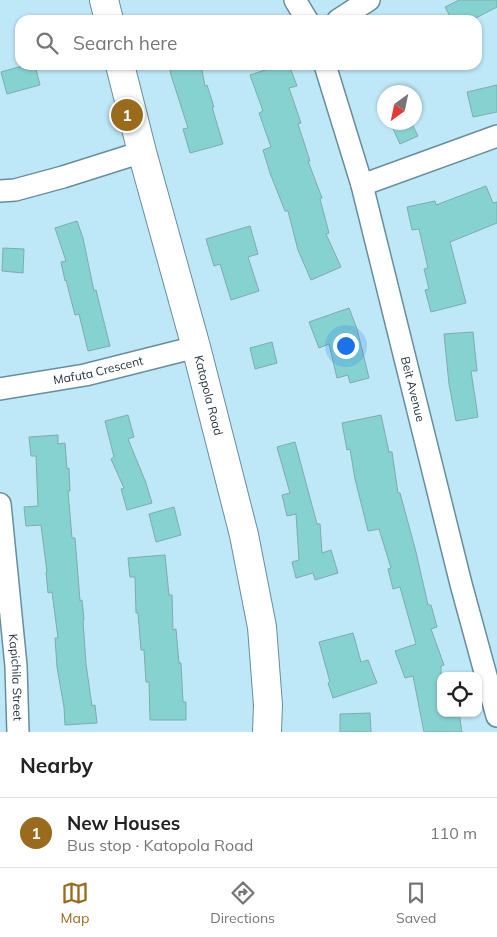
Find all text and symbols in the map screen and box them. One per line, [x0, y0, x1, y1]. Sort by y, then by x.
search box [15, 15, 482, 70]
icon: search [33, 29, 61, 57]
text: Search here [73, 31, 177, 55]
north arrow [377, 85, 422, 130]
pin: 1 [111, 96, 143, 134]
your location [333, 333, 359, 359]
street label: Mafuta Crescent [52, 353, 145, 387]
street label: Katopola Road [191, 353, 226, 437]
street label: Beit Avenue [398, 355, 428, 423]
street label: Kapichila Street [6, 633, 26, 721]
map controls [437, 672, 482, 717]
button: locate [437, 672, 482, 717]
text: Nearby [20, 752, 93, 778]
text: New Houses [67, 811, 180, 835]
text: 1 [31, 823, 41, 843]
text: 110 m [430, 823, 477, 843]
text: Bus stop · Katopola Road [67, 835, 253, 855]
tab: Map [61, 879, 89, 927]
tab: Directions [210, 879, 275, 927]
tab: Saved [396, 879, 436, 927]

